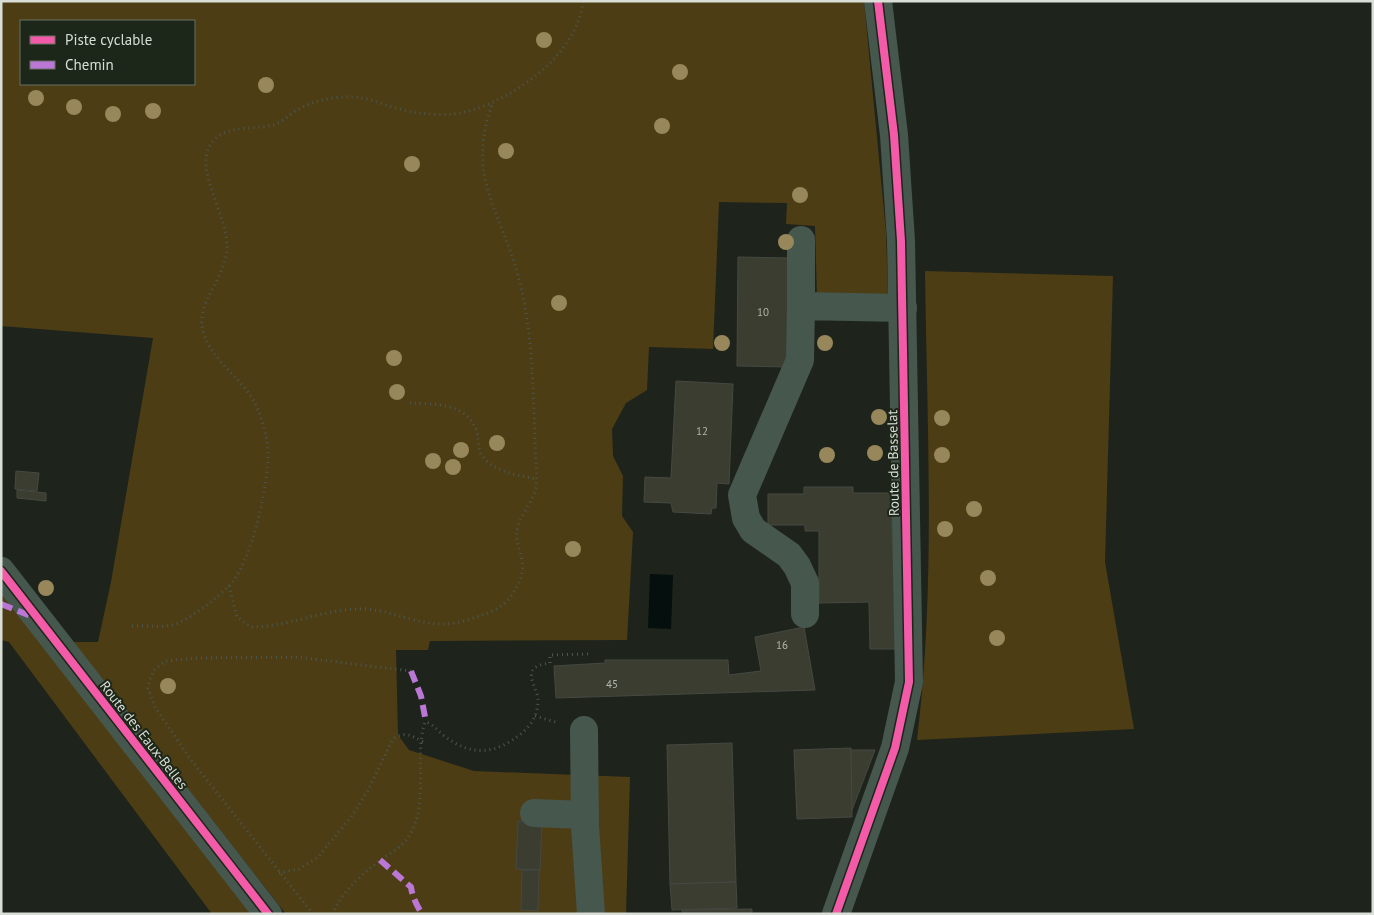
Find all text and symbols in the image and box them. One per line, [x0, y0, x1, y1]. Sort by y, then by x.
legend [20, 20, 195, 85]
text: Piste cyclable [65, 30, 152, 49]
text: Chemin [65, 55, 114, 74]
house number: 10 [757, 305, 769, 319]
street label: Route de Basselat [883, 409, 903, 516]
house number: 12 [696, 424, 708, 438]
house number: 16 [776, 638, 788, 652]
street label: Route des Eaux-Belles [96, 677, 192, 793]
house number: 45 [606, 677, 618, 691]

